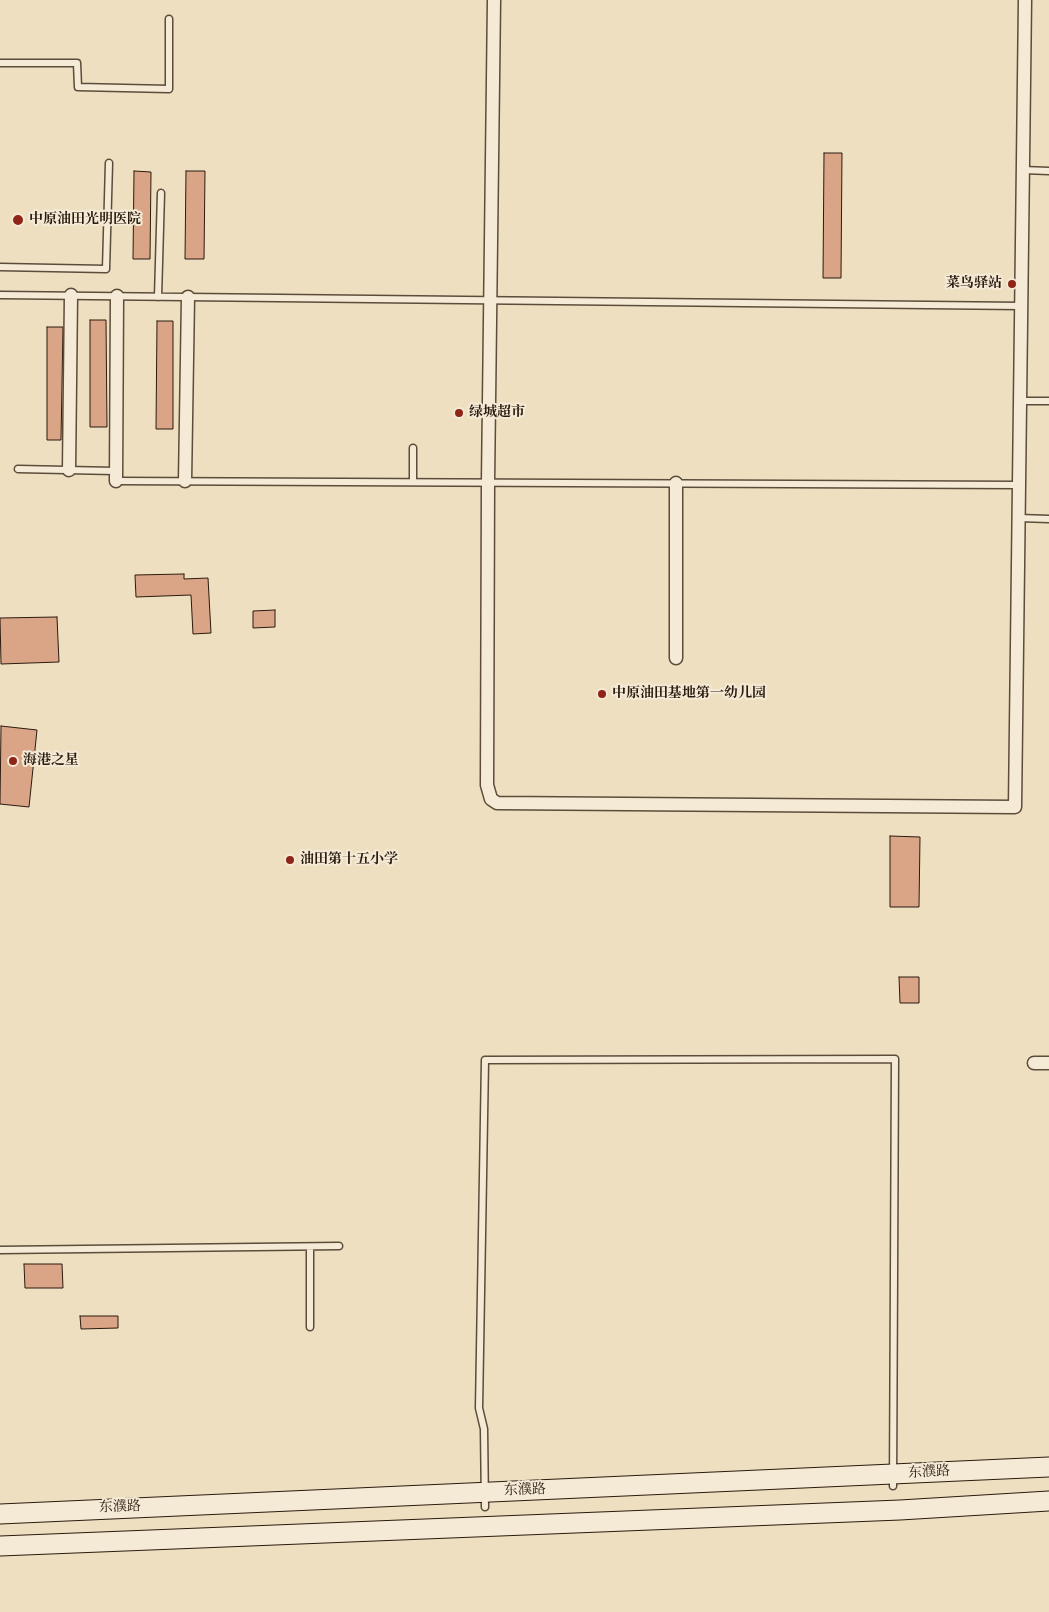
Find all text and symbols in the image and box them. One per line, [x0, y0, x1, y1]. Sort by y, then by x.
place label: 中原油田光明医院 [29, 212, 141, 228]
marker: 中原油田光明医院 [11, 213, 25, 227]
place label: 菜鸟驿站 [946, 276, 1002, 292]
marker: 菜鸟驿站 [1006, 278, 1018, 290]
place label: 绿城超市 [469, 405, 525, 421]
marker: 绿城超市 [453, 407, 465, 419]
place label: 中原油田基地第一幼儿园 [612, 686, 766, 702]
marker: 中原油田基地第一幼儿园 [596, 688, 608, 700]
place label: 海港之星 [23, 753, 79, 769]
marker: 海港之星 [7, 755, 19, 767]
place label: 油田第十五小学 [300, 852, 398, 868]
marker: 油田第十五小学 [284, 854, 296, 866]
street label: 东濮路 [908, 1464, 950, 1482]
street label: 东濮路 [504, 1482, 546, 1500]
street label: 东濮路 [99, 1499, 141, 1517]

